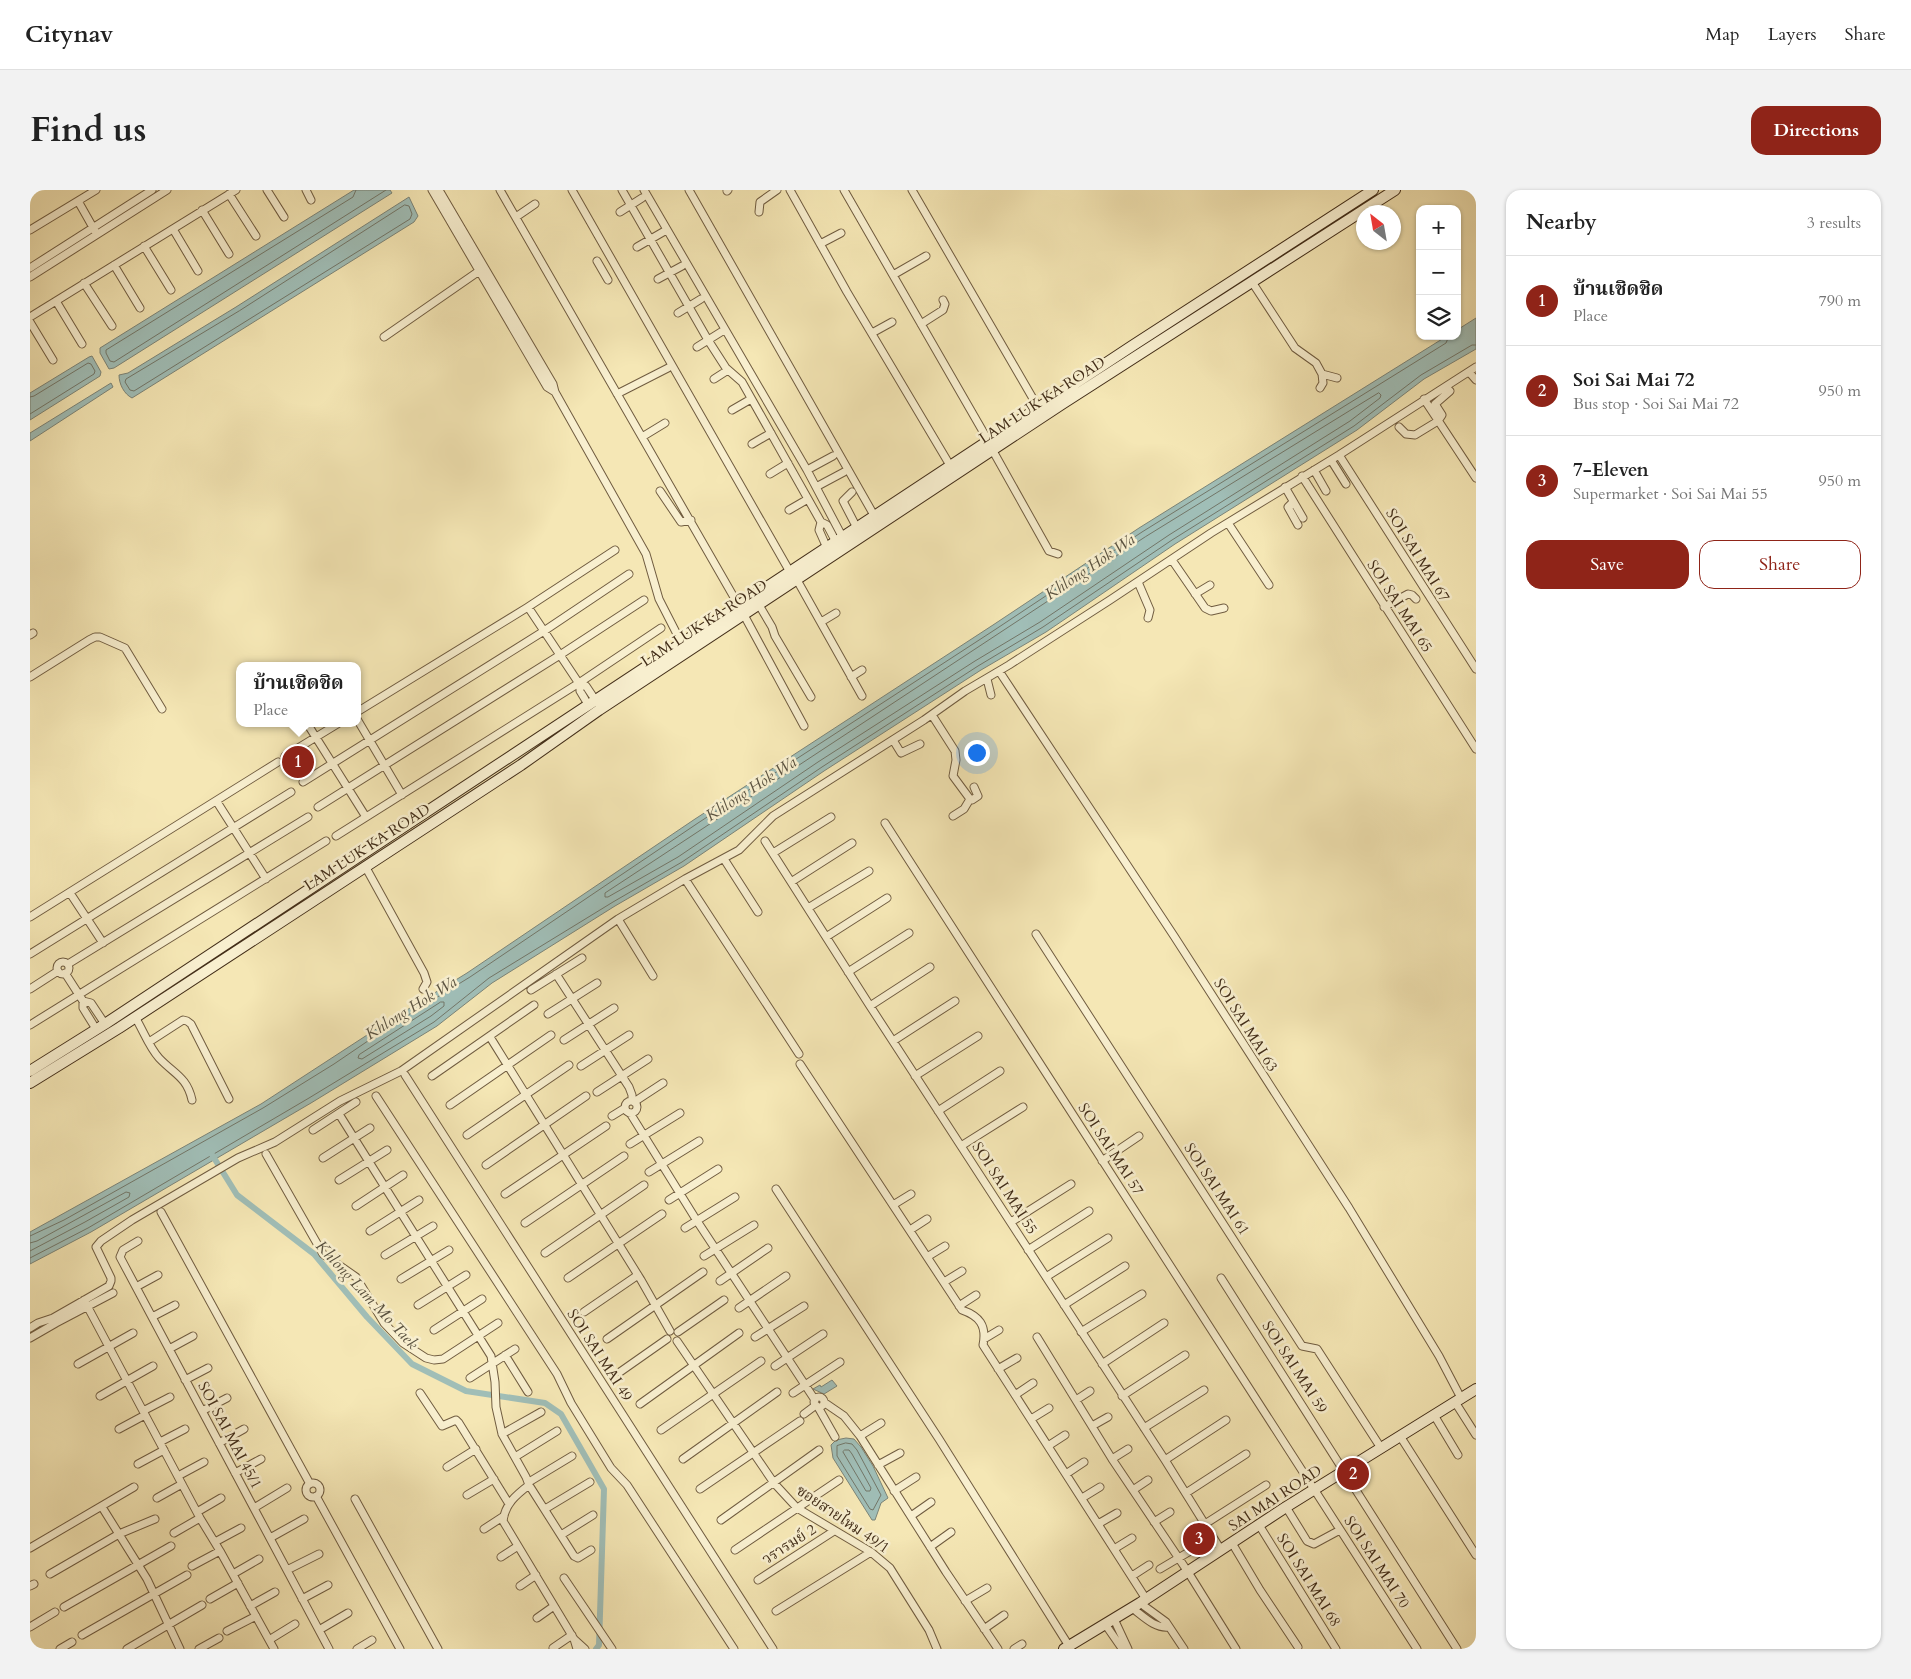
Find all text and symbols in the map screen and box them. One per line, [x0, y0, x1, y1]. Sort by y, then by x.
text: Citynav [25, 18, 113, 51]
text: Map [1705, 22, 1740, 47]
text: Layers [1768, 22, 1817, 47]
text: Share [1845, 22, 1886, 47]
text: Find us [30, 106, 146, 154]
button: Directions [1751, 106, 1881, 155]
north arrow [1356, 205, 1401, 250]
map controls [1416, 205, 1461, 340]
button: + [1416, 205, 1461, 250]
text: Nearby [1526, 208, 1597, 237]
text: 3 results [1807, 212, 1861, 234]
button: − [1416, 250, 1461, 295]
text: บ้านเชิดชิด [1573, 276, 1663, 302]
text: 1 [1538, 290, 1546, 312]
text: 790 m [1819, 290, 1861, 312]
button: layers [1416, 295, 1461, 340]
text: Place [1573, 305, 1608, 327]
street label: LAM LUK KA ROAD [975, 352, 1109, 448]
text: Soi Sai Mai 72 [1573, 367, 1695, 393]
text: 2 [1538, 380, 1546, 402]
text: 950 m [1819, 380, 1861, 402]
text: Bus stop · Soi Sai Mai 72 [1573, 393, 1739, 415]
text: 7-Eleven [1573, 457, 1649, 483]
text: 3 [1538, 470, 1546, 492]
text: 950 m [1819, 470, 1861, 492]
text: Supermarket · Soi Sai Mai 55 [1573, 483, 1768, 505]
street label: SOI SAI MAI 67 [1381, 505, 1455, 606]
water label: Khlong Hok Wa [1041, 529, 1139, 605]
button: Save [1526, 540, 1689, 589]
button: Share [1699, 540, 1861, 589]
street label: SOI SAI MAI 65 [1363, 556, 1437, 656]
street label: LAM LUK KA ROAD [637, 575, 771, 671]
popup [236, 662, 361, 727]
text: บ้านเชิดชิด [253, 670, 344, 696]
text: Place [253, 699, 288, 721]
your location [964, 740, 990, 766]
pin: 1 [282, 743, 314, 781]
water label: Khlong Hok Wa [701, 751, 801, 827]
street label: LAM LUK KA ROAD [300, 799, 434, 895]
water label: Khlong Hok Wa [361, 971, 461, 1045]
street label: SOI SAI MAI 63 [1209, 975, 1283, 1075]
street label: SOI SAI MAI 57 [1074, 1099, 1148, 1199]
street label: SOI SAI MAI 55 [968, 1138, 1042, 1238]
street label: SOI SAI MAI 61 [1180, 1139, 1254, 1239]
water label: Khlong Lam Mo Taek [311, 1236, 423, 1354]
street label: SOI SAI MAI 49 [563, 1305, 637, 1405]
street label: SOI SAI MAI 59 [1258, 1317, 1332, 1417]
street label: SOI SAI MAI 45/1 [193, 1378, 267, 1492]
pin: 2 [1337, 1455, 1369, 1493]
street label: SAI MAI ROAD [1224, 1460, 1326, 1536]
street label: ซอยสายไหม 49/1 [792, 1480, 894, 1558]
street label: SOI SAI MAI 70 [1340, 1512, 1414, 1612]
street label: วรารมย์ 2 [758, 1519, 820, 1569]
pin: 3 [1183, 1520, 1215, 1558]
street label: SOI SAI MAI 68 [1272, 1530, 1346, 1630]

